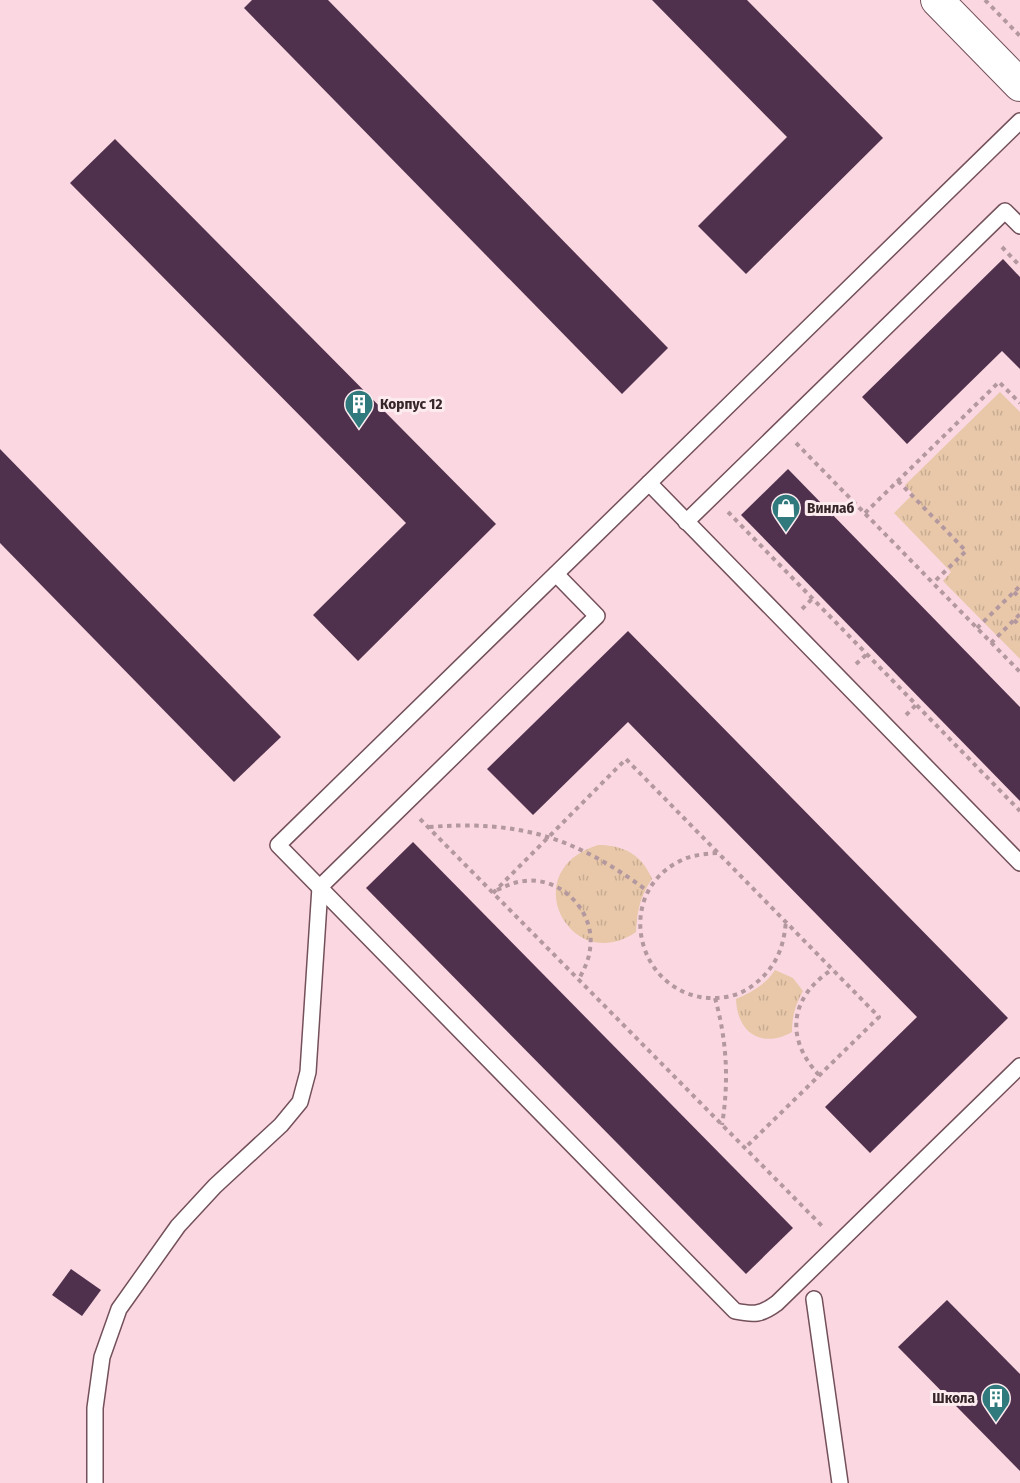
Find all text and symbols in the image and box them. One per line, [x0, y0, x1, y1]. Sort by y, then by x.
building icon: Корпус 12 [343, 388, 375, 430]
place label: Корпус 12 [380, 395, 442, 413]
shop icon: Винлаб [770, 492, 802, 534]
place label: Винлаб [807, 499, 855, 517]
building icon: Школа [980, 1382, 1012, 1424]
place label: Школа [932, 1389, 976, 1407]

